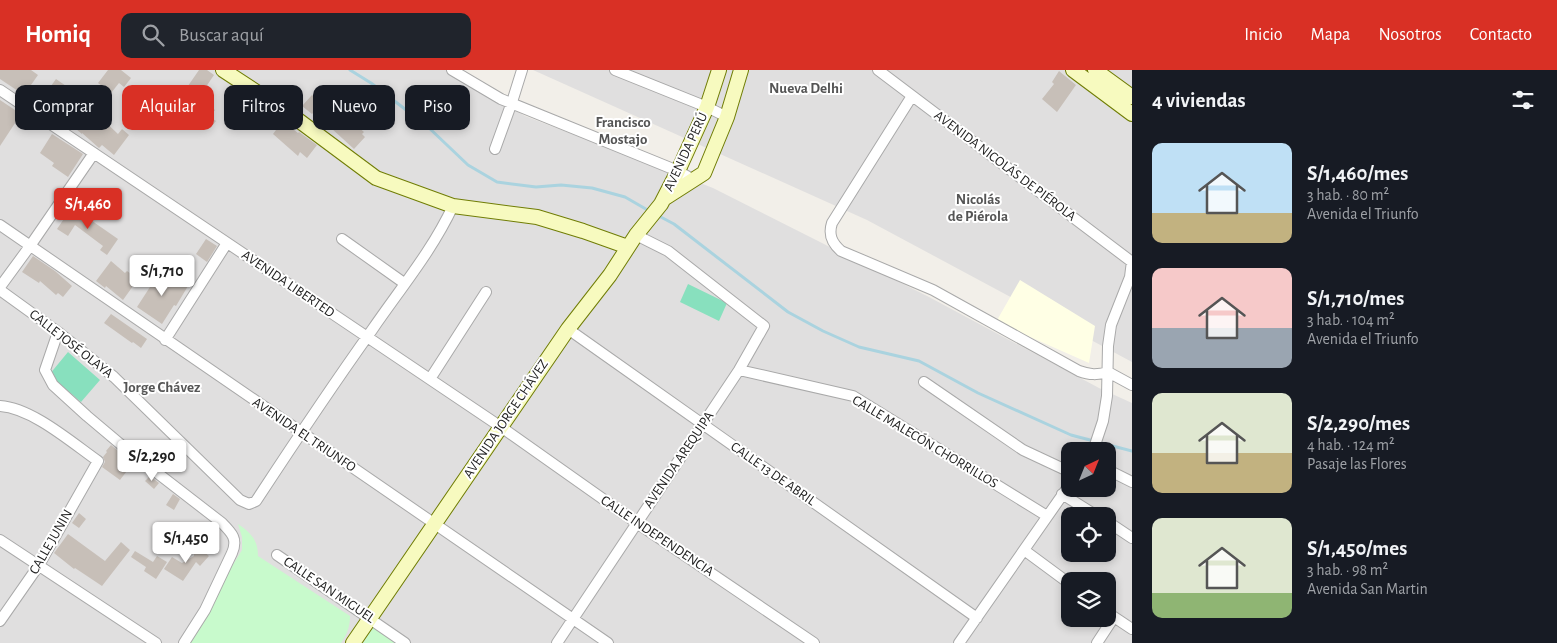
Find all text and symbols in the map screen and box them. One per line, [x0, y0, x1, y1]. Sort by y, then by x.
search box [121, 13, 471, 58]
icon: search [139, 21, 167, 49]
text: Homiq [25, 23, 91, 47]
text: Buscar aquí [179, 26, 264, 45]
text: Inicio [1244, 26, 1283, 44]
text: Mapa [1311, 26, 1350, 44]
text: Nosotros [1378, 26, 1442, 44]
text: Contacto [1470, 26, 1532, 44]
district label: Nueva Delhi [769, 81, 843, 96]
chip: Comprar [15, 85, 112, 130]
chip: Alquilar [122, 85, 214, 130]
chip: Filtros [224, 85, 303, 130]
chip: Nuevo [313, 85, 395, 130]
chip: Piso [405, 85, 470, 130]
icon: filters [1509, 86, 1537, 114]
text: 4 viviendas [1152, 90, 1246, 111]
street label: AVENIDA NICOLÁS DE PIÉROLA [932, 106, 1080, 224]
street label: AVENIDA PERÚ [659, 109, 710, 194]
district label: Francisco Mostajo [595, 115, 651, 147]
icon: home [1192, 163, 1252, 223]
text: S/1,460/mes [1307, 163, 1408, 184]
text: 3 hab. · 80 m² [1307, 187, 1389, 203]
pin: S/1,460 [42, 188, 134, 230]
district label: Nicolás de Piérola [948, 192, 1008, 224]
text: S/1,460 [65, 196, 111, 212]
text: Avenida el Triunfo [1307, 206, 1419, 222]
street label: AVENIDA LIBERTED [239, 248, 337, 320]
pin: S/1,710 [116, 254, 208, 297]
text: S/1,710 [141, 263, 183, 279]
icon: home [1192, 288, 1252, 348]
text: S/1,710/mes [1307, 288, 1404, 309]
street label: CALLE JOSÉ OLAYA [27, 305, 117, 381]
text: 3 hab. · 104 m² [1307, 312, 1395, 328]
text: Avenida el Triunfo [1307, 331, 1419, 347]
street label: AVENIDA JORGE CHÁVEZ [459, 355, 551, 481]
district label: Jorge Chávez [124, 380, 200, 395]
street label: CALLE MALECÓN CHORRILLOS [850, 390, 1002, 491]
street label: AVENIDA EL TRIUNFO [250, 395, 358, 475]
street label: AVENIDA AREQUIPA [641, 409, 717, 511]
icon: home [1192, 413, 1252, 473]
text: S/2,290/mes [1307, 413, 1410, 434]
text: 4 hab. · 124 m² [1307, 437, 1395, 453]
pin: S/2,290 [106, 440, 198, 482]
street label: CALLE 13 DE ABRIL [728, 440, 818, 509]
north arrow [1061, 442, 1116, 498]
map controls [1061, 442, 1116, 627]
text: S/2,290 [128, 448, 176, 464]
text: Pasaje las Flores [1307, 456, 1407, 472]
street label: CALLE INDEPENDENCIA [598, 493, 716, 579]
street label: CALLE JUNIN [27, 507, 75, 577]
button: locate [1061, 507, 1116, 562]
pin: S/1,450 [140, 522, 232, 564]
text: S/1,450 [163, 530, 209, 546]
icon: home [1192, 538, 1252, 598]
text: S/1,450/mes [1307, 538, 1407, 559]
street label: CALLE SAN MIGUEL [281, 554, 377, 626]
text: 3 hab. · 98 m² [1307, 562, 1388, 578]
button: layers [1061, 572, 1116, 627]
text: Avenida San Martin [1307, 581, 1428, 597]

